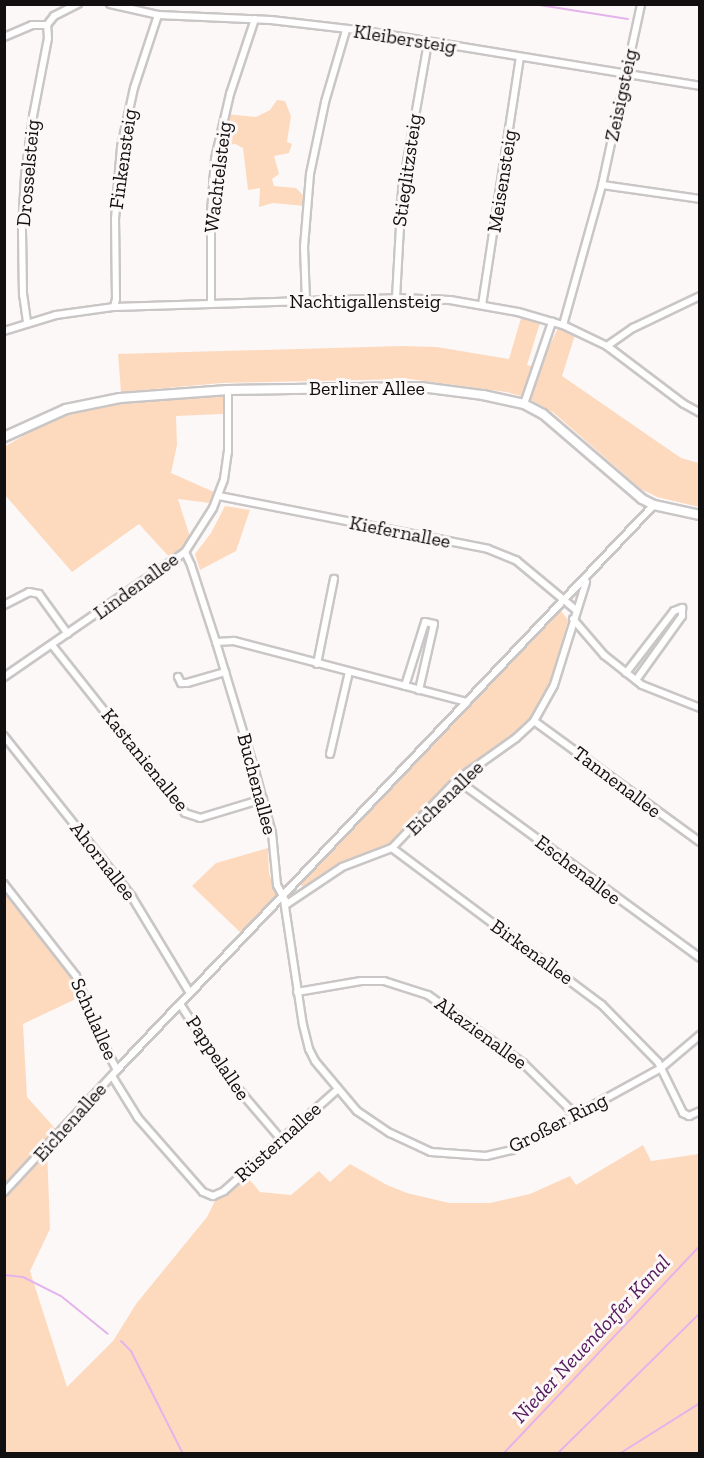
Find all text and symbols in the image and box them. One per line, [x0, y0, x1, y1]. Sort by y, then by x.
street label: Kleibersteig [352, 19, 458, 59]
street label: Zeisigsteig [599, 47, 643, 143]
street label: Finkensteig [104, 107, 142, 211]
street label: Stieglitzsteig [387, 112, 427, 228]
street label: Drosselsteig [11, 119, 45, 227]
street label: Wachtelsteig [199, 120, 237, 234]
street label: Meisensteig [482, 128, 522, 234]
street label: Nachtigallensteig [289, 289, 441, 313]
street label: Berliner Allee [309, 376, 425, 400]
street label: Kiefernallee [347, 510, 453, 554]
street label: Lindenallee [89, 547, 183, 625]
street label: Kastanienallee [96, 704, 194, 816]
street label: Buchenallee [232, 731, 282, 837]
street label: Tannenallee [568, 741, 666, 823]
street label: Eichenallee [402, 755, 488, 841]
street label: Ahornallee [65, 817, 141, 905]
street label: Eschenallee [530, 830, 626, 910]
street label: Birkenallee [486, 914, 578, 990]
street label: Schulallee [65, 974, 123, 1064]
street label: Akazienallee [430, 992, 532, 1074]
street label: Pappelallee [181, 1011, 255, 1105]
street label: Eichenallee [28, 1078, 112, 1166]
street label: Großer Ring [504, 1088, 612, 1158]
street label: Rüsternallee [230, 1097, 326, 1187]
water label: Nieder Neuendorfer Kanal [506, 1250, 676, 1428]

